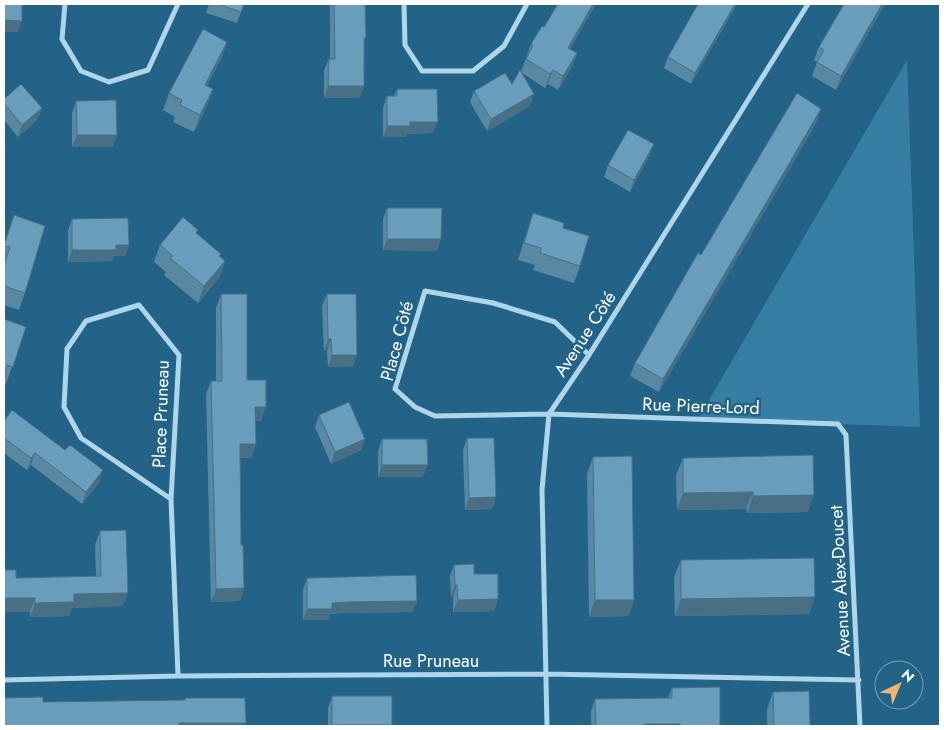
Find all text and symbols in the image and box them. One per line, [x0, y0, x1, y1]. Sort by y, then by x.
street label: Avenue Côté [548, 286, 622, 382]
street label: Place Côté [374, 298, 420, 384]
street label: Place Pruneau [146, 360, 176, 468]
street label: Rue Pierre-Lord [642, 391, 760, 421]
street label: Avenue Alex-Doucet [823, 504, 857, 657]
street label: Rue Pruneau [383, 648, 479, 674]
north arrow [874, 660, 924, 710]
text: N [897, 665, 919, 687]

